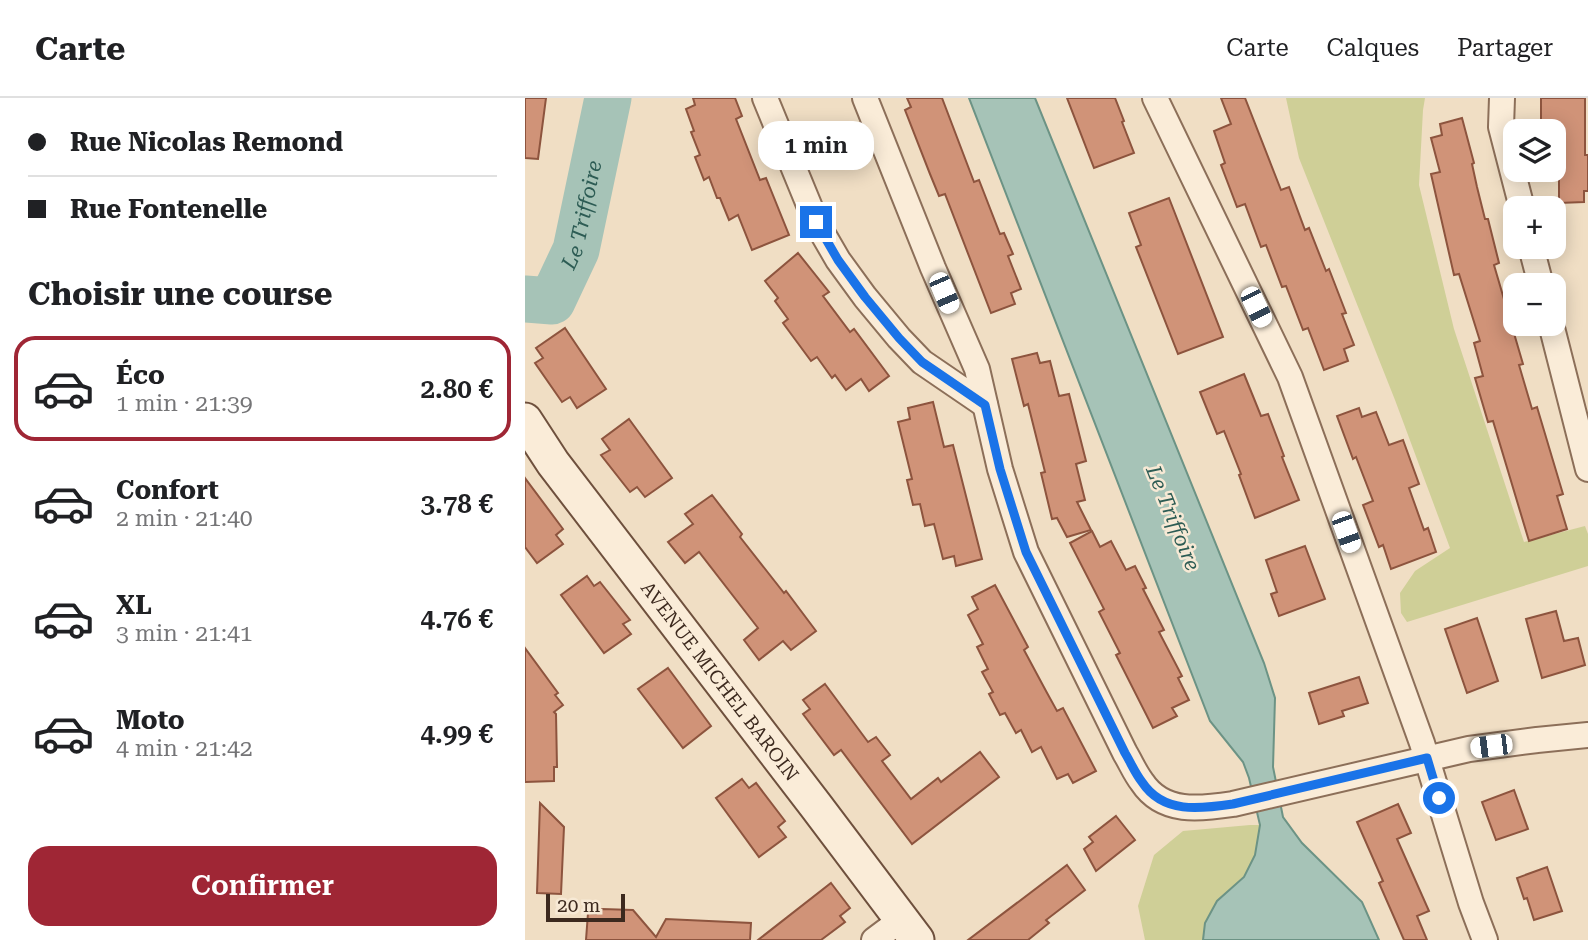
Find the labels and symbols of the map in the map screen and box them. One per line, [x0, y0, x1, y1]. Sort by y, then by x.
callout: 1 min [758, 121, 874, 170]
water label: Le Triffoire [556, 158, 607, 274]
route end [800, 206, 832, 238]
car [927, 270, 962, 316]
car [1238, 284, 1275, 330]
water label: Le Triffoire [1141, 461, 1205, 574]
car [1329, 509, 1364, 555]
street label: AVENUE MICHEL BAROIN [636, 577, 803, 786]
car [1469, 733, 1514, 759]
route start [1423, 782, 1455, 814]
scale bar [546, 891, 625, 923]

